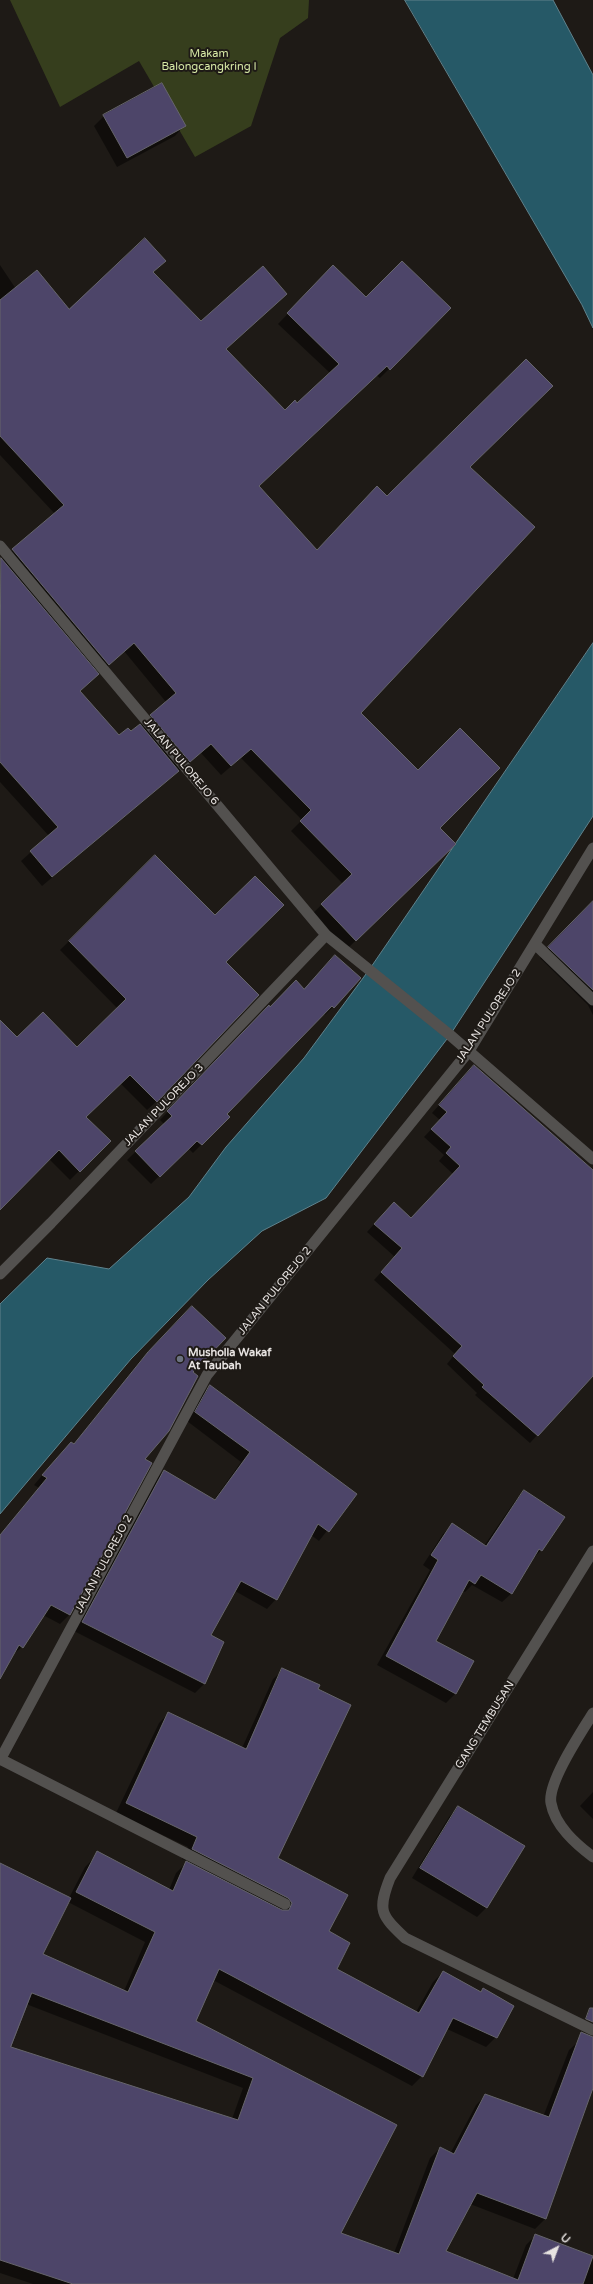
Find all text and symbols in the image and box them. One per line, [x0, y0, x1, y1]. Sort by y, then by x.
park label: Makam Balongcangkring I [161, 47, 257, 73]
street label: JALAN PULOREJO 6 [141, 716, 221, 808]
street label: JALAN PULOREJO 2 [454, 967, 524, 1065]
street label: JALAN PULOREJO 3 [121, 1061, 207, 1149]
street label: JALAN PULOREJO 2 [236, 1244, 314, 1338]
place label: Musholla Wakaf At Taubah [188, 1346, 271, 1372]
marker: Musholla Wakaf At Taubah [175, 1354, 185, 1364]
street label: JALAN PULOREJO 2 [73, 1513, 135, 1615]
street label: GANG TEMBUSAN [453, 1679, 517, 1771]
north arrow [537, 2228, 577, 2268]
text: U [558, 2231, 573, 2246]

